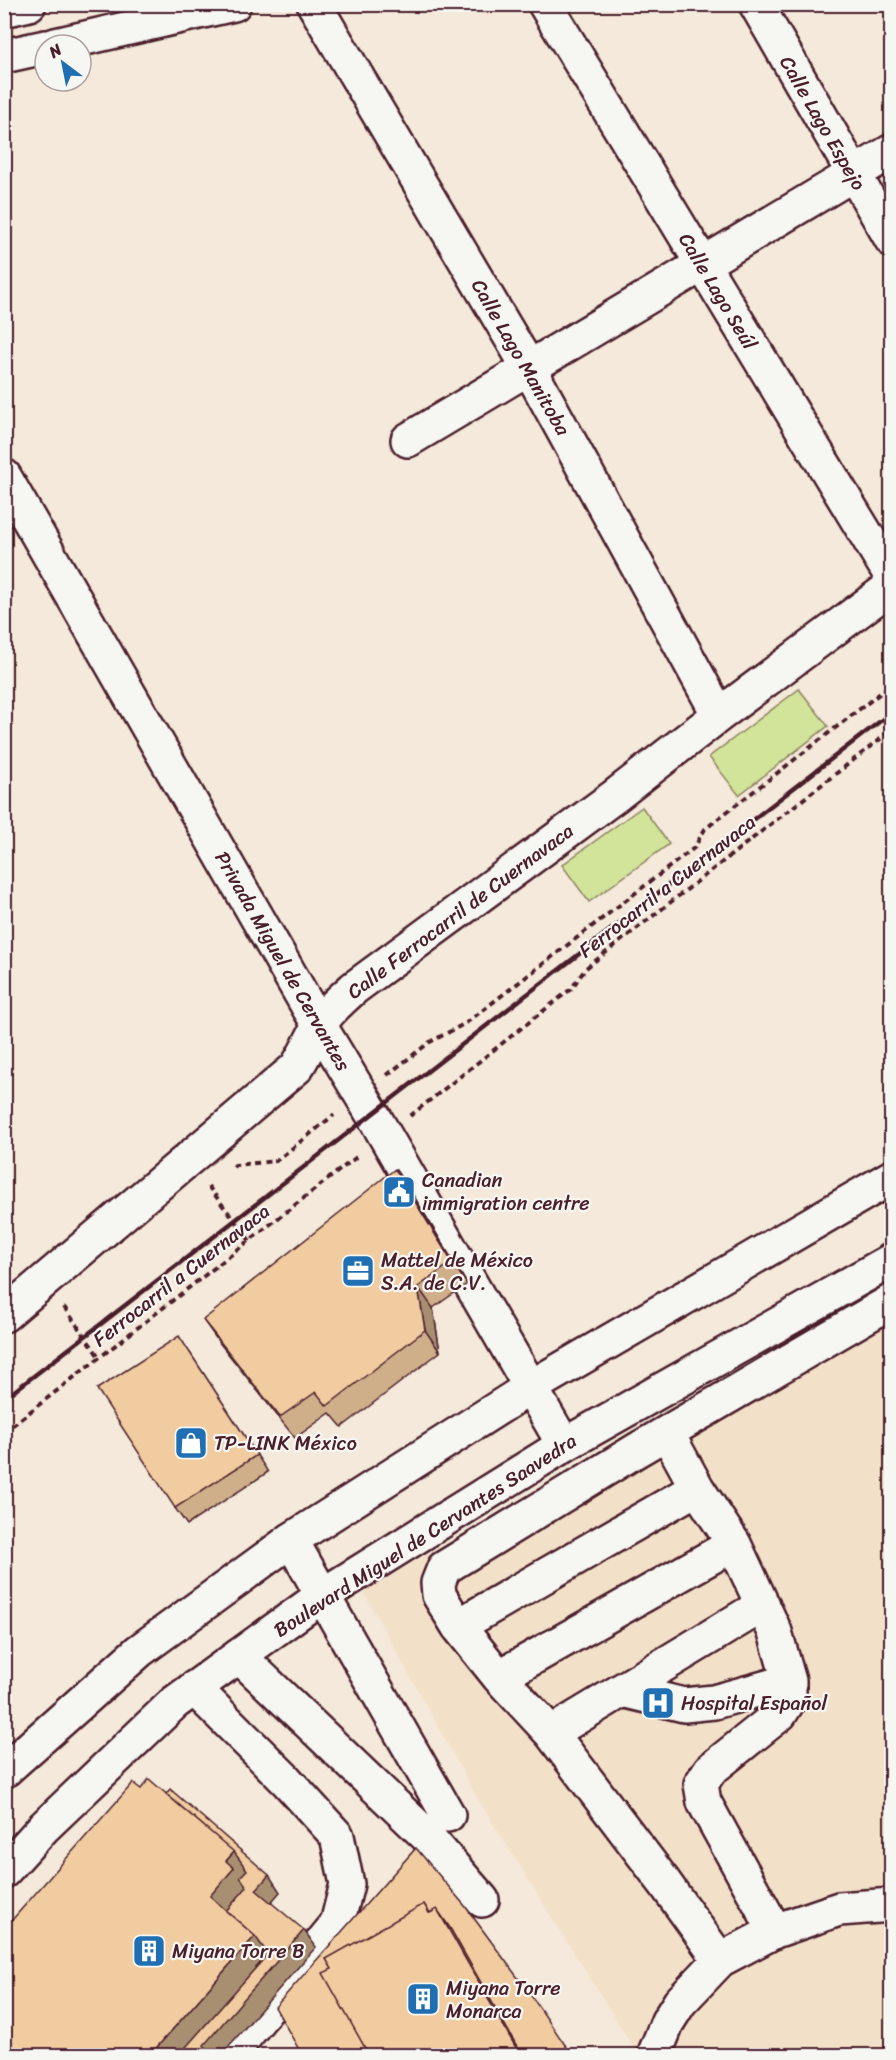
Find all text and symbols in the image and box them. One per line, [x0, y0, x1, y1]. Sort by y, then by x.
north arrow [33, 33, 93, 93]
text: N [42, 35, 68, 66]
street label: Calle Lago Espejo [770, 49, 876, 197]
street label: Calle Lago Seúl [669, 226, 767, 358]
street label: Calle Lago Manitoba [461, 272, 580, 443]
street label: Ferrocarril a Cuernavaca [571, 806, 764, 967]
street label: Calle Ferrocarril de Cuernavaca [339, 814, 581, 1009]
street label: Privada Miguel de Cervantes [205, 844, 361, 1079]
place label: Canadian immigration centre [422, 1163, 590, 1221]
public building icon: Canadian immigration centre [381, 1174, 417, 1210]
street label: Ferrocarril a Cuernavaca [85, 1195, 278, 1356]
place label: Mattel de México S.A. de C.V. [381, 1243, 533, 1301]
office icon: Mattel de México S.A. de C.V. [340, 1253, 376, 1289]
street label: Boulevard Miguel de Cervantes Saavedra [267, 1424, 584, 1647]
shop icon: TP-LINK México [173, 1425, 209, 1461]
place label: TP-LINK México [214, 1426, 357, 1461]
hospital icon: Hospital Español [640, 1685, 676, 1721]
place label: Hospital Español [681, 1686, 828, 1721]
building icon: Miyana Torre B [131, 1933, 167, 1969]
place label: Miyana Torre B [172, 1934, 305, 1969]
place label: Miyana Torre Monarca [446, 1971, 560, 2029]
building icon: Miyana Torre Monarca [405, 1981, 441, 2017]

